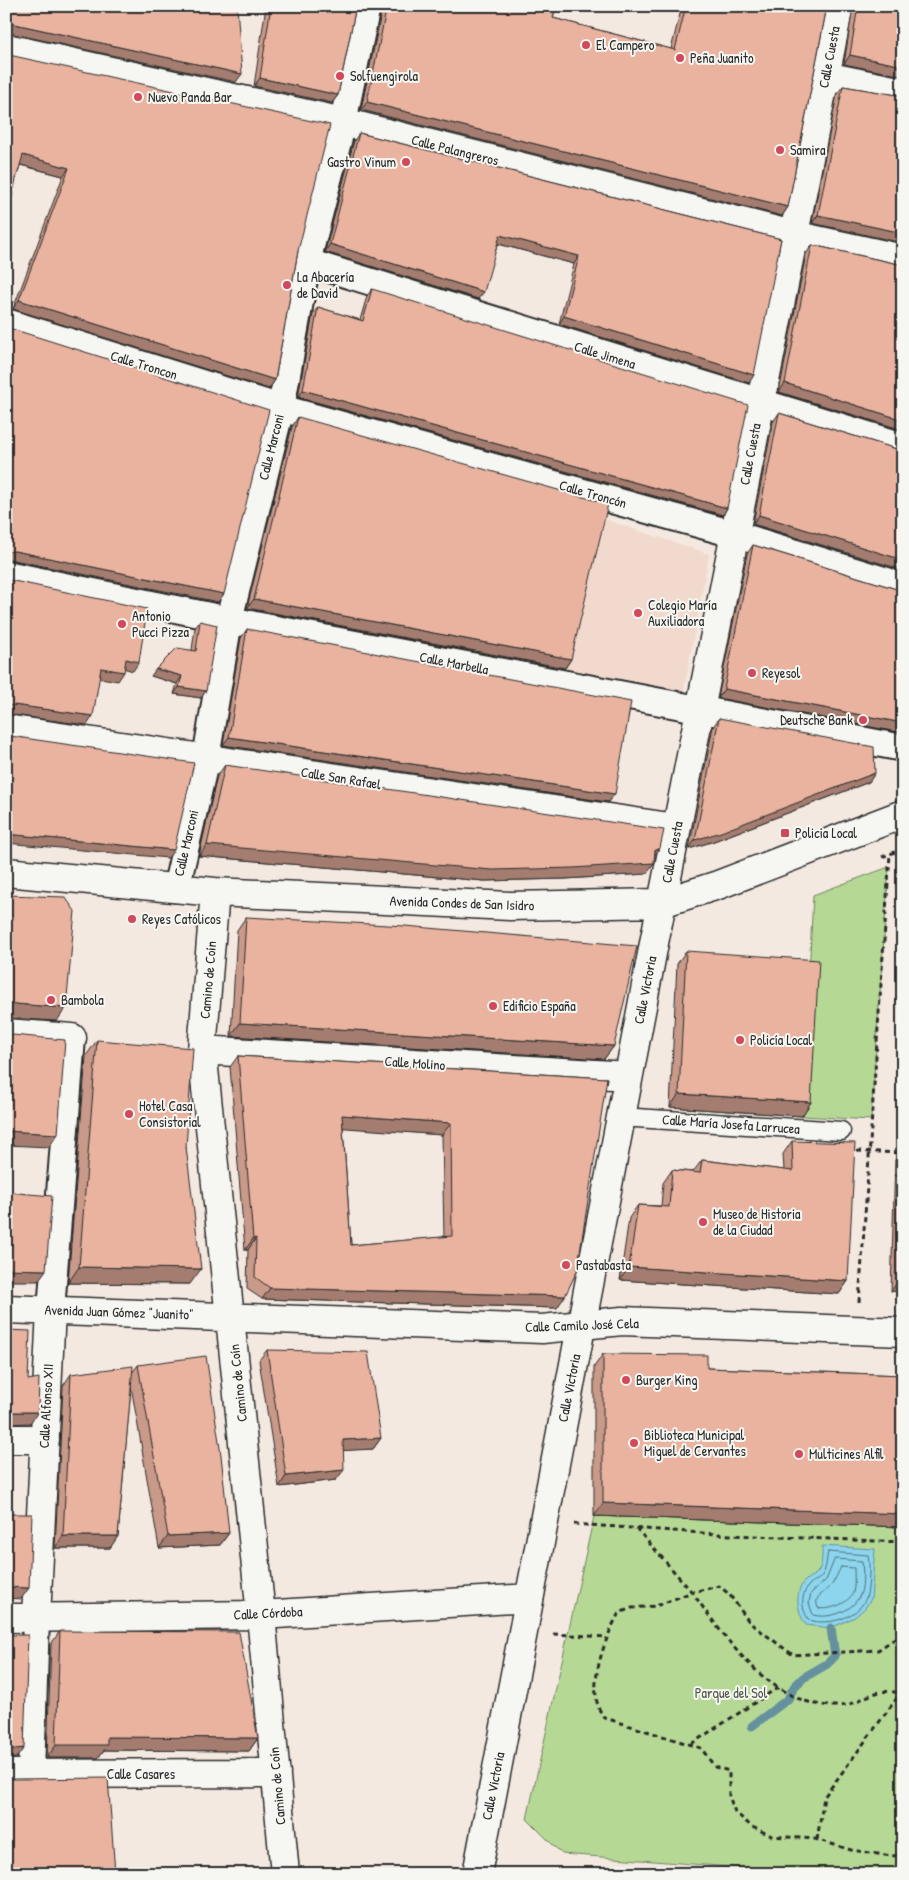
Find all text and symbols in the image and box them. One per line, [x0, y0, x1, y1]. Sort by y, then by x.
street label: Calle Cuesta [813, 24, 844, 89]
place label: El Campero [596, 35, 655, 55]
marker: El Campero [580, 39, 592, 51]
place label: Peña Juanito [690, 48, 754, 67]
marker: Peña Juanito [674, 52, 686, 64]
place label: Solfuengirola [350, 66, 418, 86]
marker: Solfuengirola [334, 70, 346, 82]
place label: Nuevo Panda Bar [148, 87, 232, 106]
marker: Nuevo Panda Bar [132, 91, 144, 103]
street label: Calle Palangreros [409, 129, 501, 171]
place label: Samira [790, 140, 826, 159]
marker: Samira [774, 144, 786, 156]
place label: Gastro Vinum [327, 152, 396, 171]
marker: Gastro Vinum [400, 156, 412, 168]
place label: La Abacería de David [297, 267, 355, 302]
marker: La Abacería de David [281, 279, 293, 291]
street label: Calle Jimena [572, 336, 639, 373]
street label: Calle Troncon [108, 345, 180, 384]
street label: Calle Marconi [253, 412, 288, 482]
street label: Calle Cuesta [734, 421, 765, 486]
street label: Calle Troncón [557, 475, 629, 512]
place label: Colegio María Auxiliadora [648, 595, 717, 630]
place label: Antonio Pucci Pizza [132, 606, 189, 641]
marker: Colegio María Auxiliadora [632, 607, 644, 619]
marker: Antonio Pucci Pizza [116, 618, 128, 630]
street label: Calle Marbella [418, 646, 491, 679]
place label: Reyesol [762, 663, 800, 683]
marker: Reyesol [746, 667, 758, 679]
place label: Deutsche Bank [780, 710, 853, 729]
marker: Deutsche Bank [857, 714, 869, 726]
street label: Calle San Rafael [300, 762, 383, 793]
street label: Calle Marconi [169, 808, 202, 878]
street label: Calle Cuesta [656, 819, 687, 884]
place label: Policia Local [795, 823, 857, 842]
marker: Policia Local [779, 827, 791, 839]
street label: Avenida Condes de San Isidro [389, 890, 535, 915]
place label: Reyes Católicos [142, 909, 221, 929]
marker: Reyes Católicos [126, 913, 138, 925]
street label: Camino de Coín [195, 940, 220, 1020]
street label: Calle Victoria [629, 954, 661, 1026]
place label: Bambola [61, 990, 104, 1009]
marker: Bambola [45, 994, 57, 1006]
place label: Edificio España [503, 996, 576, 1016]
marker: Edificio España [487, 1000, 499, 1012]
place label: Policía Local [750, 1030, 812, 1049]
marker: Policía Local [734, 1034, 746, 1046]
street label: Calle Molino [384, 1051, 446, 1074]
place label: Hotel Casa Consistorial [139, 1096, 201, 1131]
marker: Hotel Casa Consistorial [123, 1108, 135, 1120]
street label: Calle María Josefa Larrucea [661, 1109, 801, 1138]
place label: Museo de Historia de la Ciudad [713, 1204, 801, 1239]
marker: Museo de Historia de la Ciudad [697, 1216, 709, 1228]
place label: Pastabasta [576, 1255, 631, 1274]
marker: Pastabasta [560, 1259, 572, 1271]
street label: Avenida Juan Gómez "Juanito" [44, 1299, 194, 1324]
street label: Calle Camilo José Cela [525, 1313, 640, 1336]
street label: Camino de Coín [224, 1343, 251, 1423]
street label: Calle Victoria [553, 1352, 585, 1424]
street label: Calle Alfonso XII [34, 1363, 57, 1449]
place label: Burger King [636, 1370, 698, 1390]
marker: Burger King [620, 1374, 632, 1386]
place label: Biblioteca Municipal Miguel de Cervantes [644, 1425, 746, 1461]
marker: Biblioteca Municipal Miguel de Cervantes [628, 1437, 640, 1449]
place label: Multicines Alfil [809, 1444, 884, 1463]
marker: Multicines Alfil [793, 1448, 805, 1460]
street label: Calle Córdoba [233, 1601, 303, 1624]
park label: Parque del Sol [695, 1683, 767, 1703]
street label: Camino de Coín [264, 1746, 289, 1826]
street label: Calle Victoria [477, 1750, 509, 1822]
street label: Calle Casares [107, 1764, 175, 1783]

